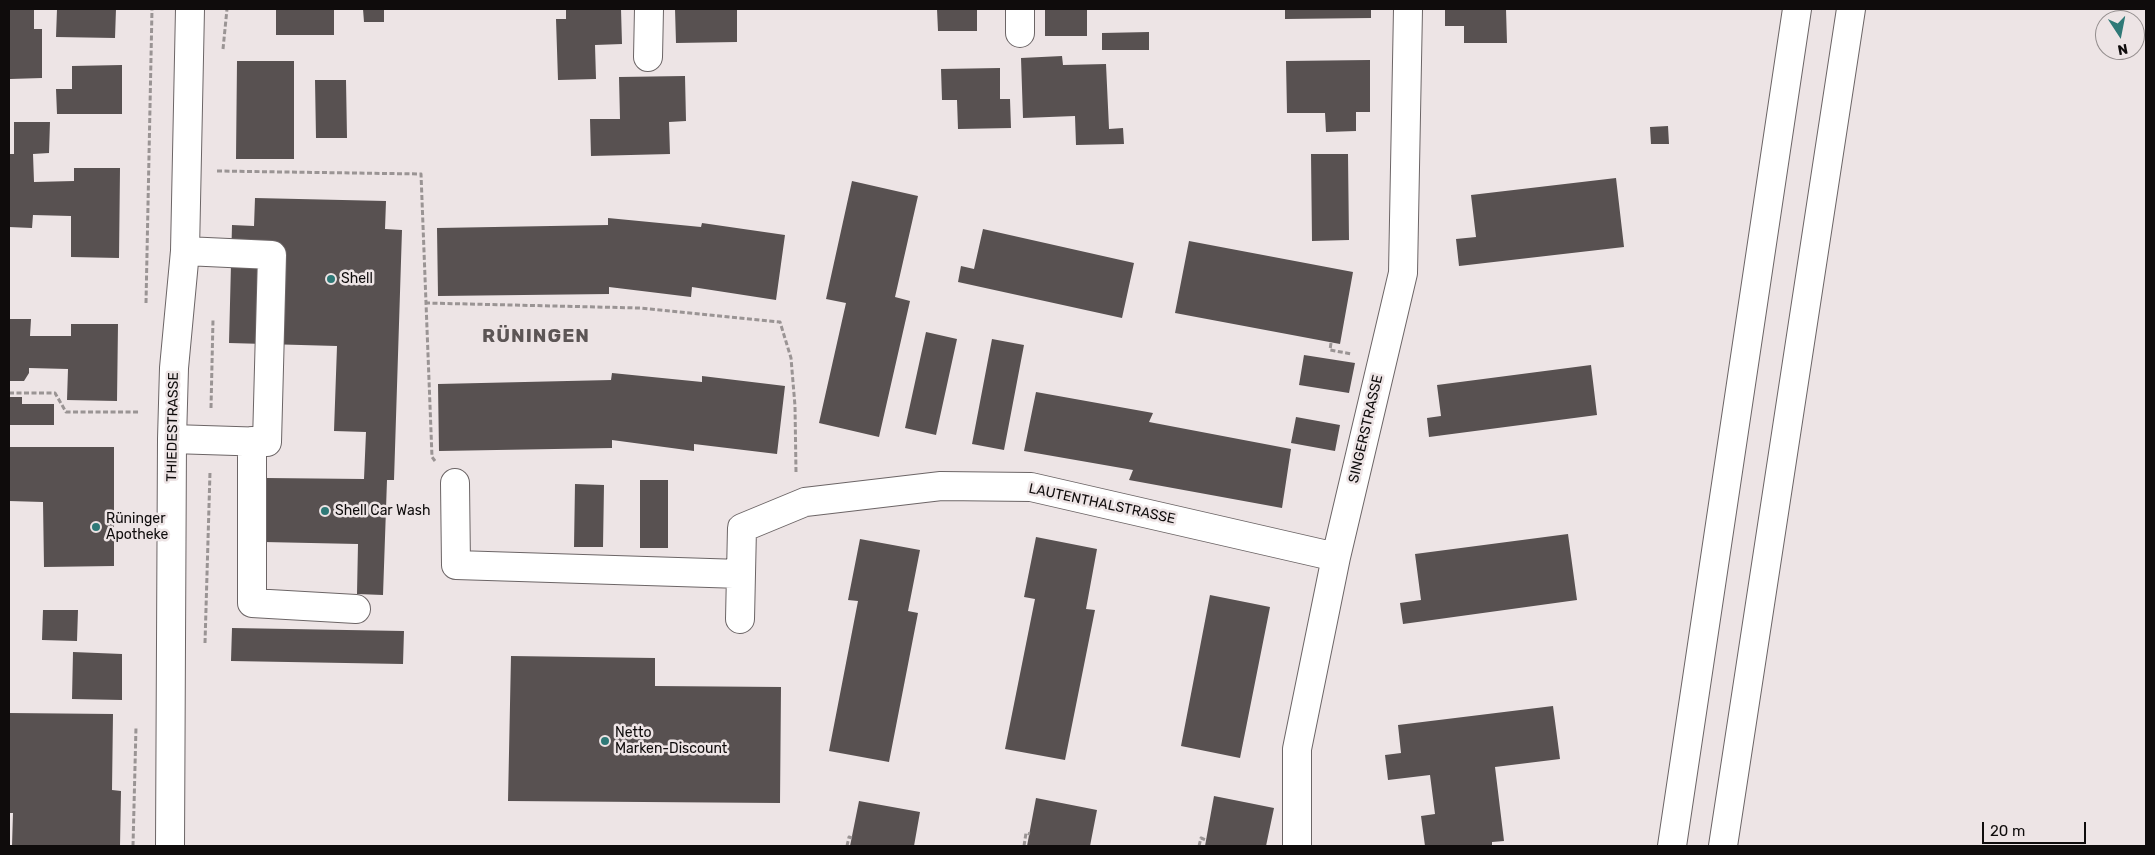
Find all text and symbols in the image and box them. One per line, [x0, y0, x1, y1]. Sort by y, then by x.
north arrow [2095, 10, 2145, 60]
text: N [2116, 40, 2129, 59]
place label: Shell [341, 271, 373, 287]
marker: Shell [325, 273, 337, 285]
district label: RÜNINGEN [481, 326, 591, 348]
street label: THIEDESTRASSE [164, 372, 182, 482]
street label: SINGERSTRASSE [1345, 373, 1387, 485]
street label: LAUTENTHALSTRASSE [1027, 480, 1177, 528]
place label: Shell Car Wash [335, 503, 430, 519]
marker: Shell Car Wash [319, 505, 331, 517]
place label: Rüninger Apotheke [106, 511, 168, 544]
marker: Rüninger Apotheke [90, 521, 102, 533]
place label: Netto Marken-Discount [615, 725, 727, 758]
marker: Netto Marken-Discount [599, 735, 611, 747]
scale bar [1985, 812, 2089, 844]
text: 20 m [1990, 822, 2025, 840]

